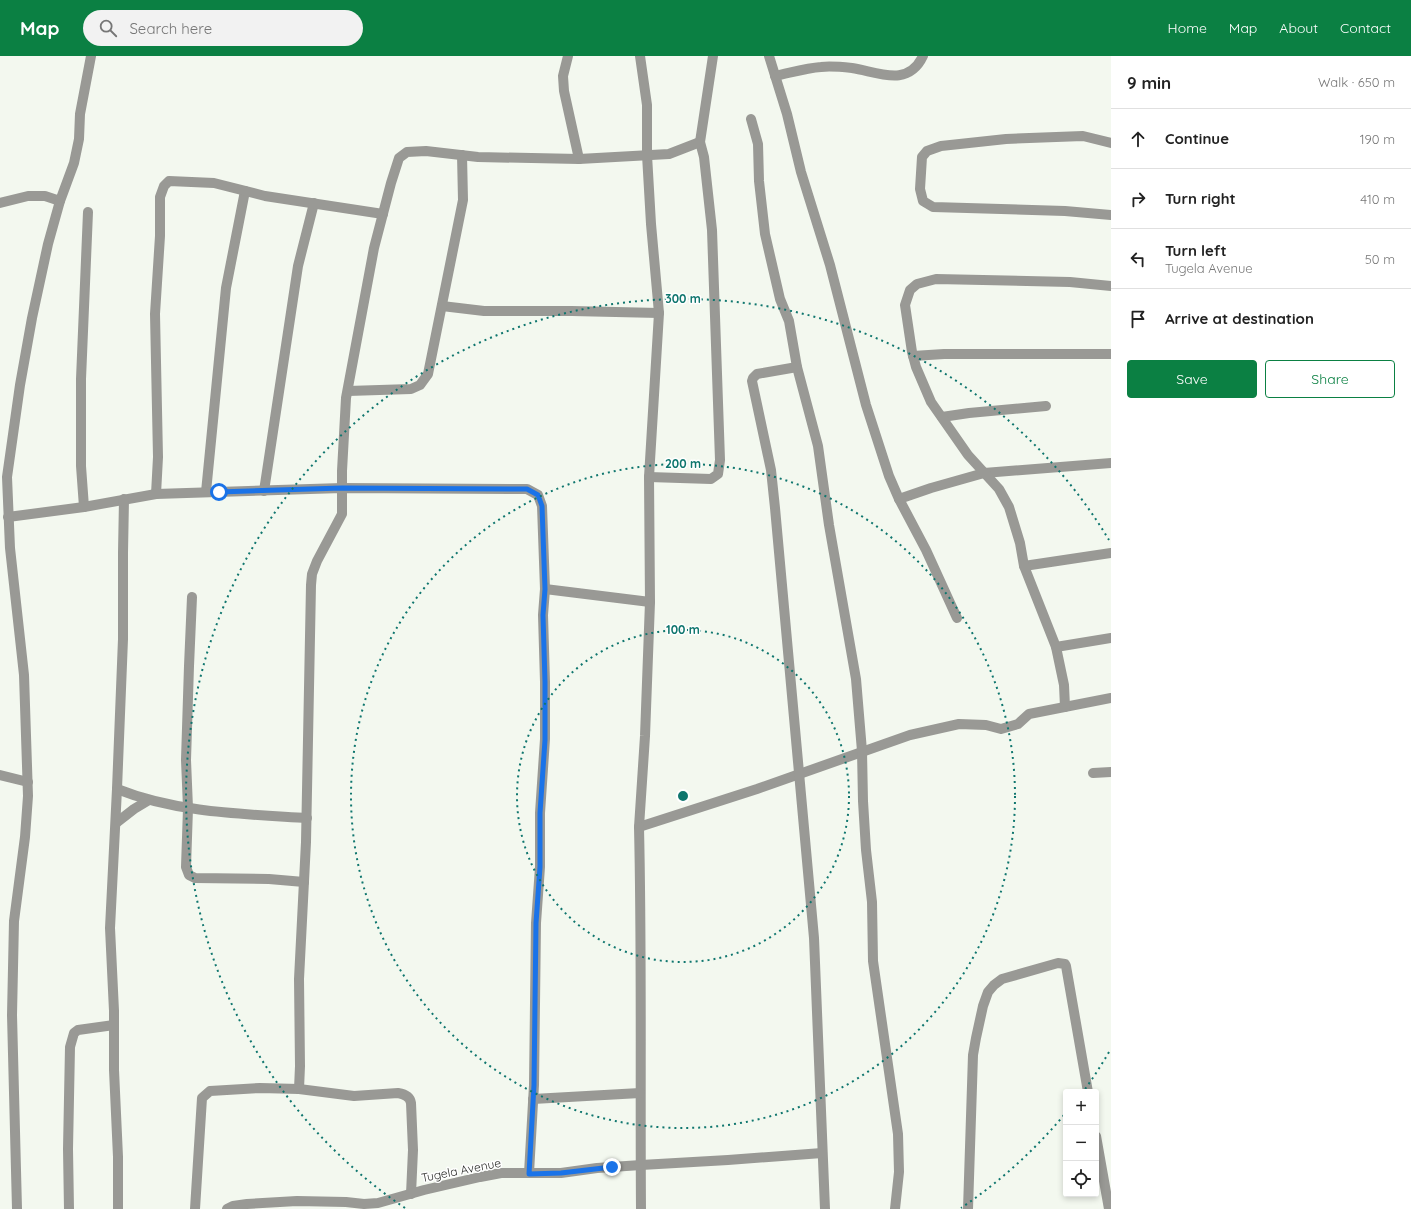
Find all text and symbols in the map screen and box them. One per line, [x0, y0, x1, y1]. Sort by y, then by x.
search box [83, 10, 363, 46]
text: Map [20, 16, 59, 40]
icon: search [97, 17, 119, 39]
text: Search here [129, 19, 212, 38]
text: Home [1168, 19, 1207, 37]
text: Map [1229, 19, 1257, 37]
text: About [1279, 19, 1318, 37]
text: Contact [1340, 19, 1391, 37]
text: 9 min [1127, 72, 1171, 93]
text: Walk · 650 m [1318, 74, 1395, 90]
icon: ahead [1127, 128, 1149, 150]
text: Continue [1165, 129, 1229, 148]
text: 190 m [1360, 131, 1395, 147]
icon: right [1127, 188, 1149, 210]
text: Turn right [1165, 189, 1236, 208]
text: 410 m [1360, 191, 1395, 207]
text: Turn left [1165, 241, 1227, 260]
icon: left [1127, 248, 1149, 270]
text: 50 m [1365, 251, 1395, 267]
text: Tugela Avenue [1165, 260, 1253, 276]
text: 300 m [665, 291, 701, 306]
icon: arrive [1127, 308, 1149, 330]
text: Arrive at destination [1165, 309, 1314, 328]
button: Save [1127, 360, 1257, 398]
button: Share [1265, 360, 1395, 398]
text: 200 m [665, 456, 701, 471]
route start [210, 483, 228, 501]
text: 100 m [666, 622, 700, 637]
centre of rings [676, 789, 690, 803]
map controls [1063, 1089, 1099, 1197]
button: + [1063, 1089, 1099, 1125]
button: − [1063, 1125, 1099, 1161]
street label: Tugela Avenue [420, 1155, 502, 1185]
route end [603, 1158, 621, 1176]
button: locate [1063, 1161, 1099, 1197]

